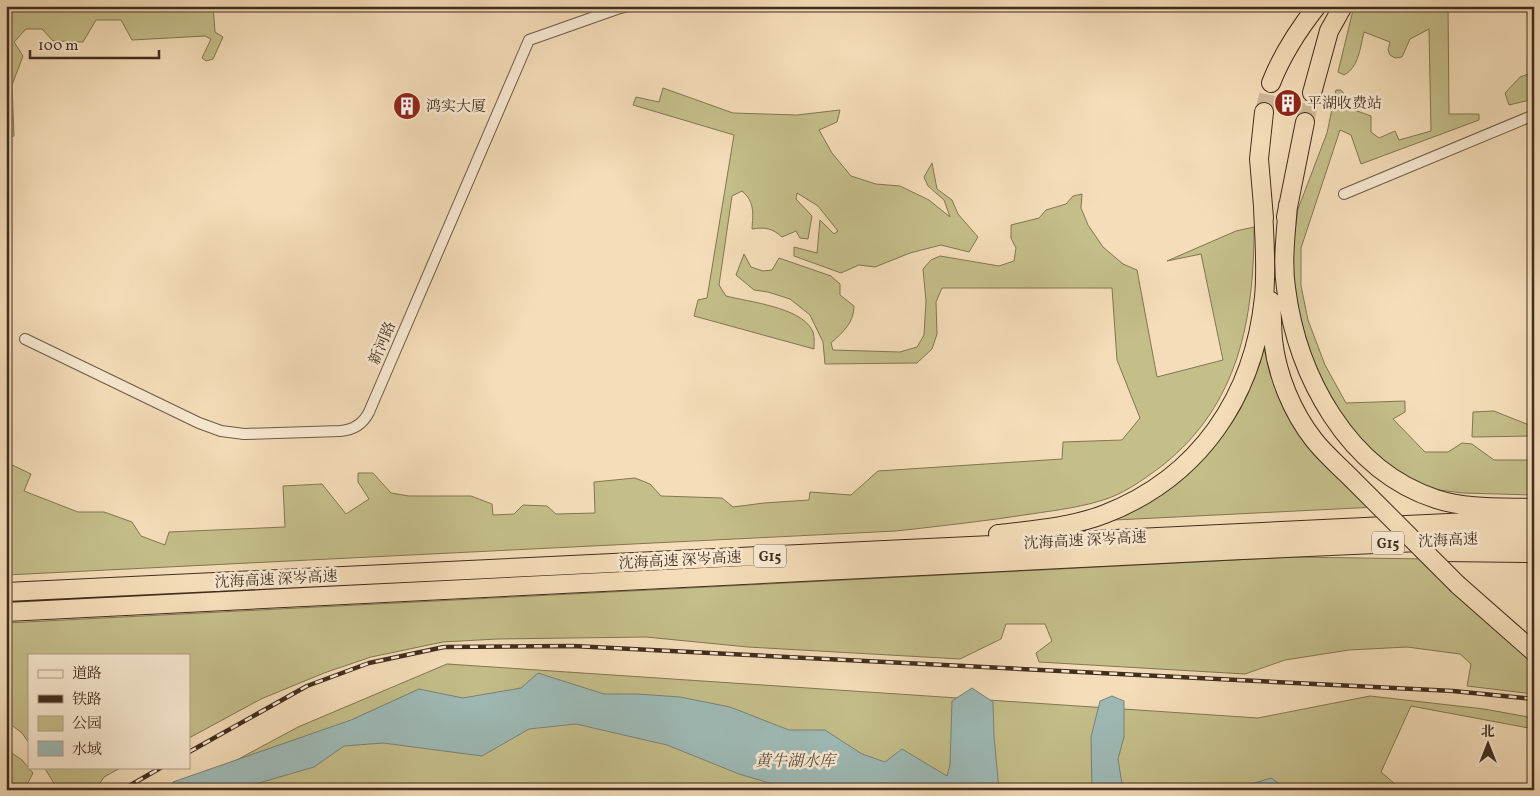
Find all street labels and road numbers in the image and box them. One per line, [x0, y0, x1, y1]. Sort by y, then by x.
street label: 新河路 [365, 319, 402, 368]
street label: 沈海高速 深岑高速 [1023, 528, 1147, 555]
street label: 沈海高速 [1418, 529, 1479, 554]
road number: G15 [1372, 532, 1404, 554]
road number: G15 [754, 544, 786, 568]
street label: 沈海高速 深岑高速 [618, 548, 742, 575]
street label: 沈海高速 深岑高速 [214, 567, 338, 594]

